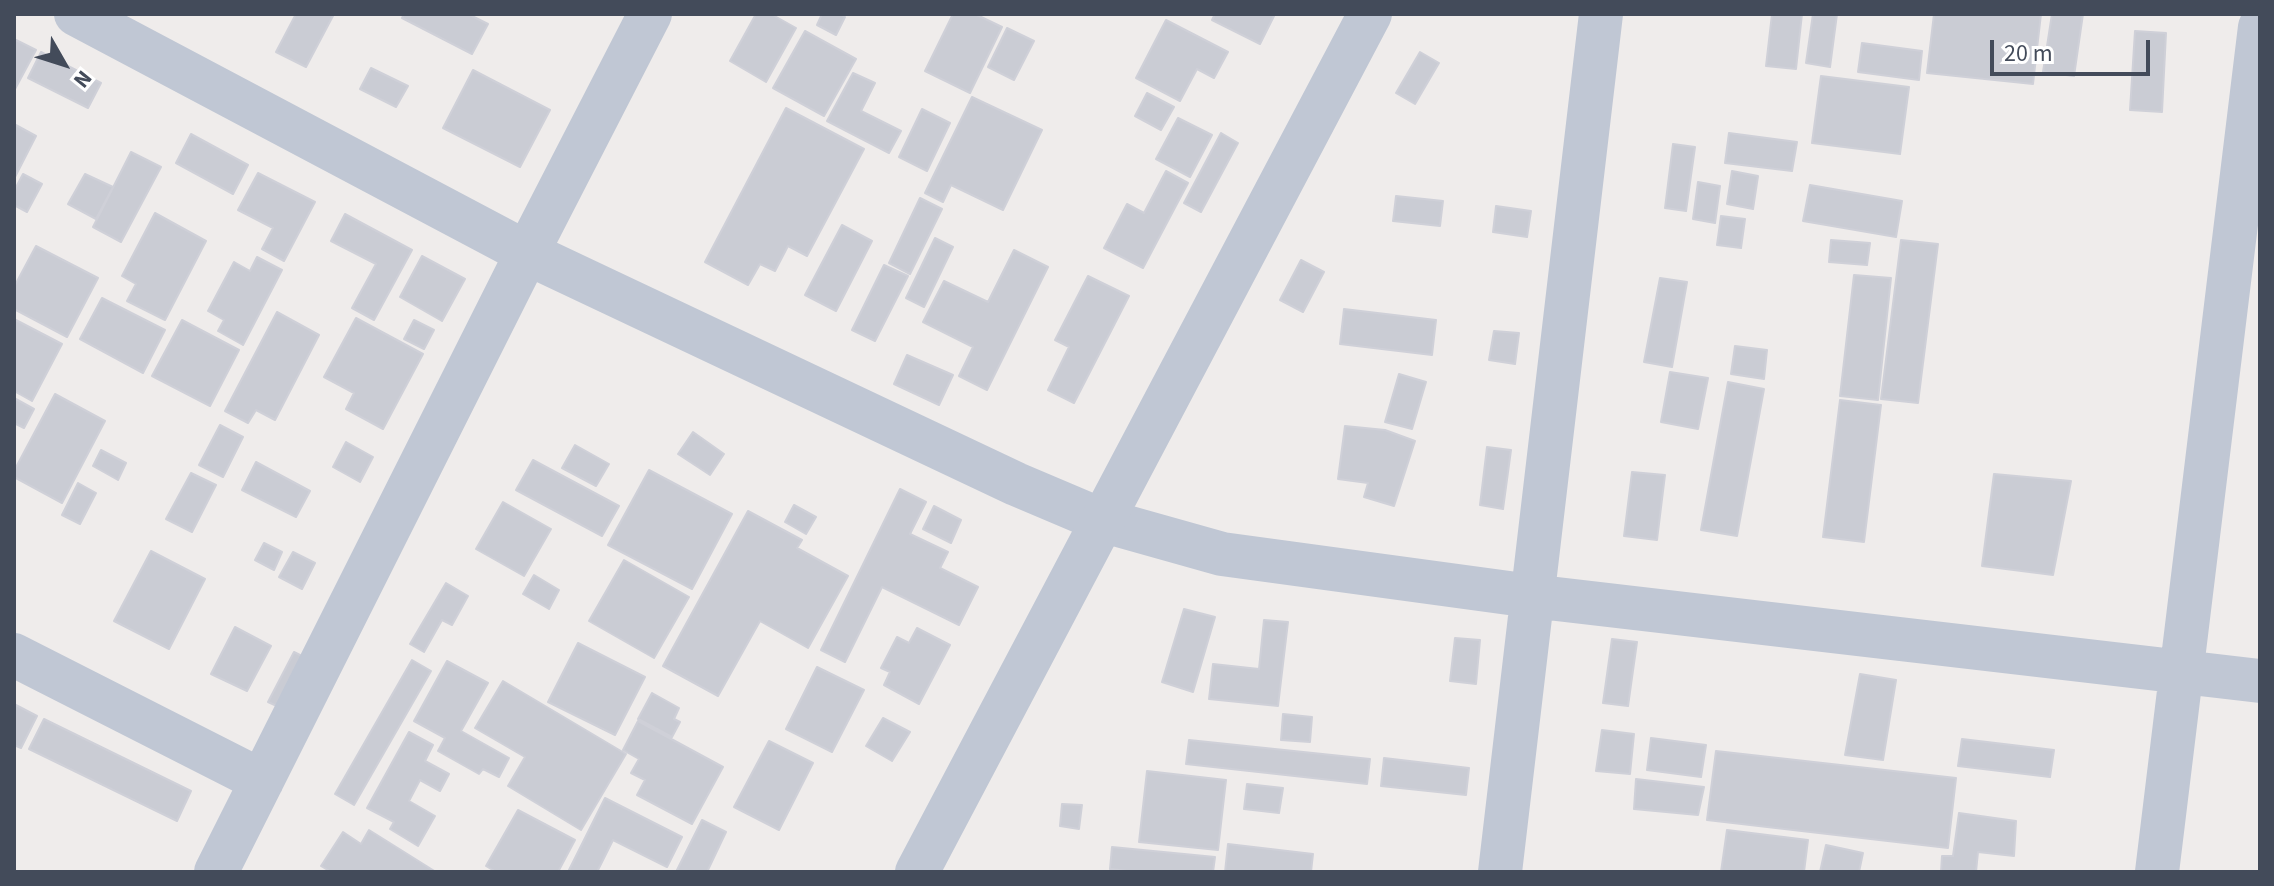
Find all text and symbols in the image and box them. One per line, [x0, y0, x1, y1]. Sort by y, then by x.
north arrow [24, 24, 104, 104]
scale bar [1994, 24, 2154, 74]
text: 20 m [2004, 36, 2053, 71]
text: N [66, 63, 100, 95]

